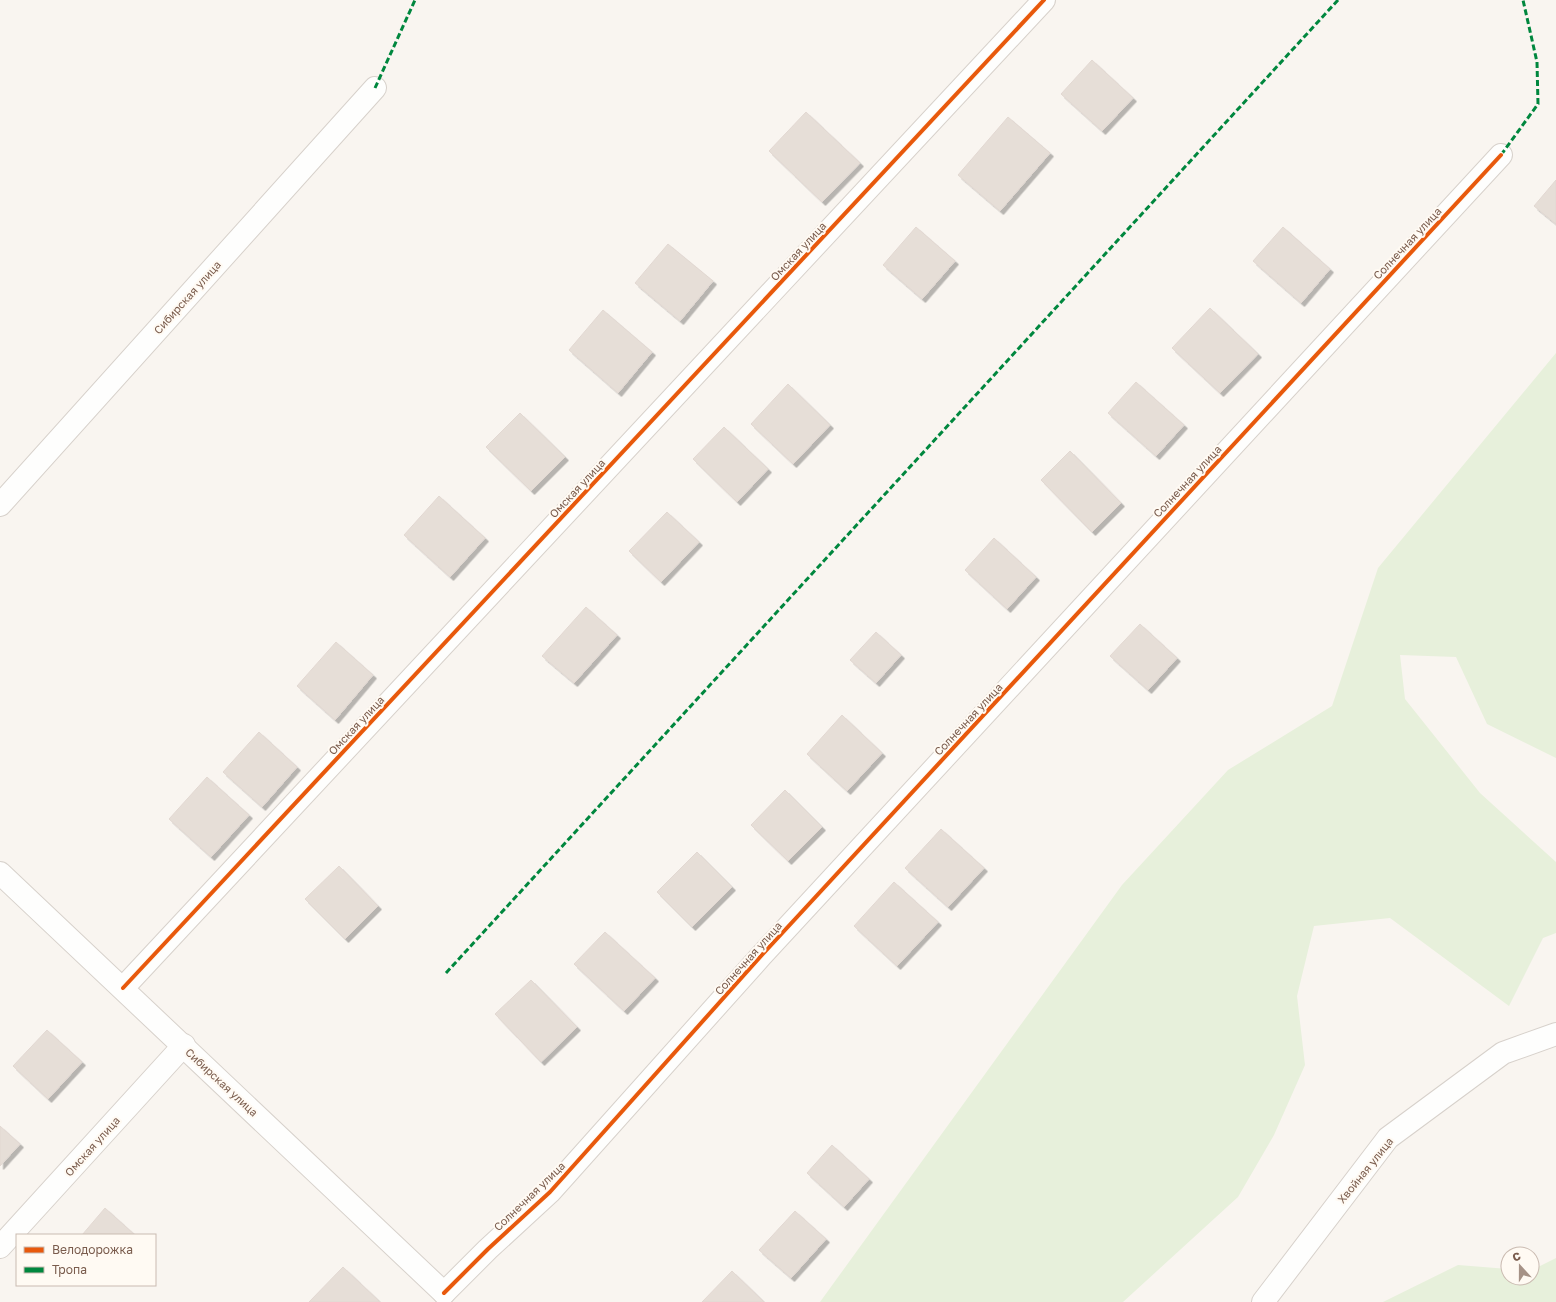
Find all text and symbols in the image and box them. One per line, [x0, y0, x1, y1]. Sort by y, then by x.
street label: Солнечная улица [1370, 204, 1444, 282]
street label: Омская улица [767, 219, 829, 283]
street label: Сибирская улица [151, 258, 223, 336]
street label: Солнечная улица [1150, 442, 1224, 520]
street label: Омская улица [546, 456, 608, 520]
street label: Солнечная улица [931, 680, 1005, 758]
street label: Омская улица [325, 693, 387, 757]
street label: Солнечная улица [712, 919, 784, 997]
street label: Сибирская улица [183, 1045, 261, 1119]
street label: Омская улица [62, 1114, 122, 1178]
street label: Хвойная улица [1334, 1134, 1396, 1206]
street label: Солнечная улица [491, 1159, 567, 1233]
legend [16, 1234, 156, 1286]
text: Велодорожка [52, 1242, 133, 1257]
north arrow [1500, 1246, 1540, 1286]
text: С [1510, 1249, 1522, 1264]
text: Тропа [52, 1262, 87, 1277]

